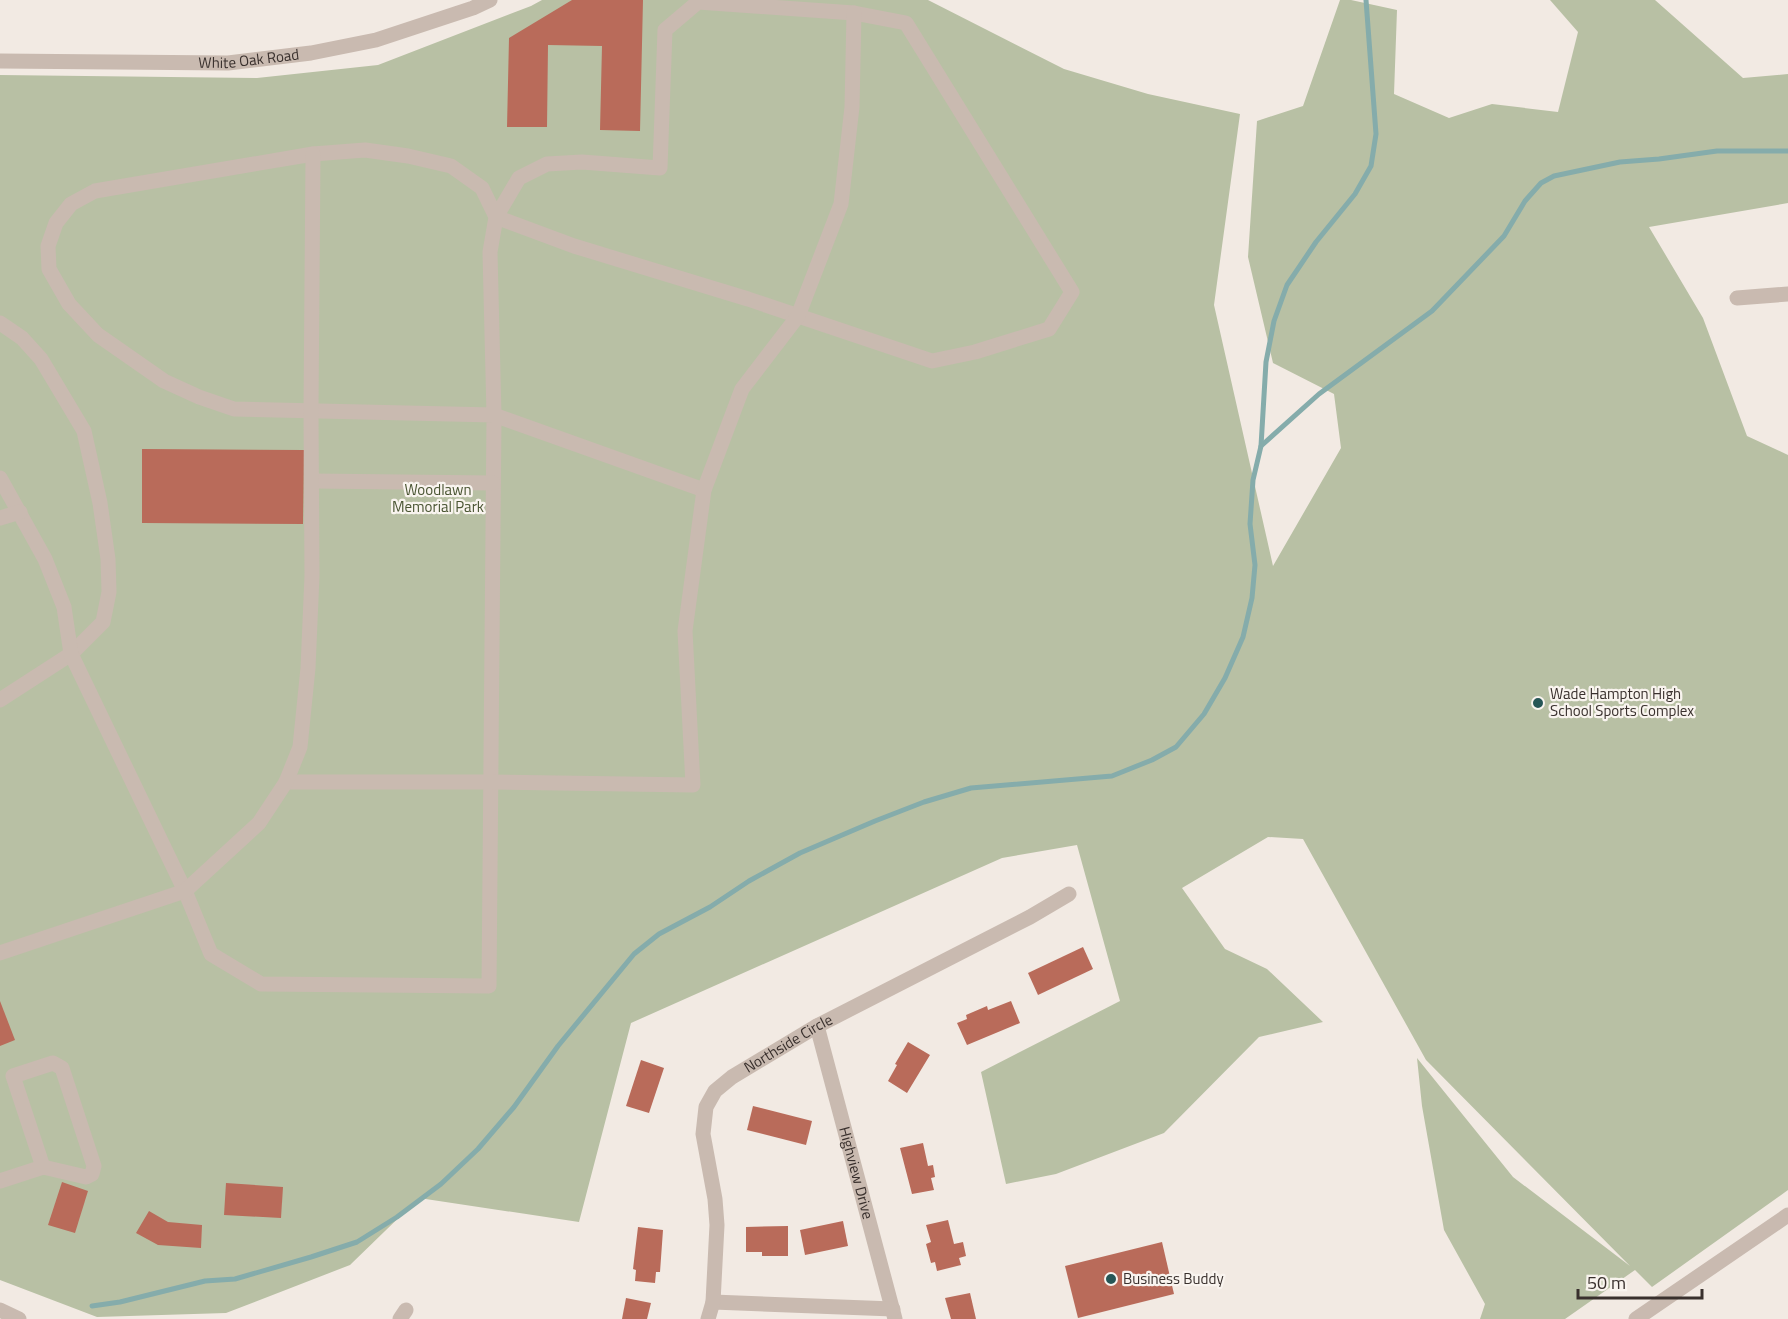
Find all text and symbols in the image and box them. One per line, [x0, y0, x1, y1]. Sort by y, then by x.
street label: White Oak Road [198, 43, 300, 74]
park label: Woodlawn Memorial Park [392, 478, 484, 518]
place label: Wade Hampton High School Sports Complex [1550, 682, 1694, 722]
marker: Wade Hampton High School Sports Complex [1531, 696, 1545, 710]
street label: Northside Circle [739, 1008, 836, 1078]
street label: Highview Drive [833, 1124, 880, 1222]
scale bar [1578, 1262, 1702, 1300]
place label: Business Buddy [1123, 1267, 1224, 1290]
text: 50 m [1587, 1269, 1626, 1296]
marker: Business Buddy [1104, 1272, 1118, 1286]

